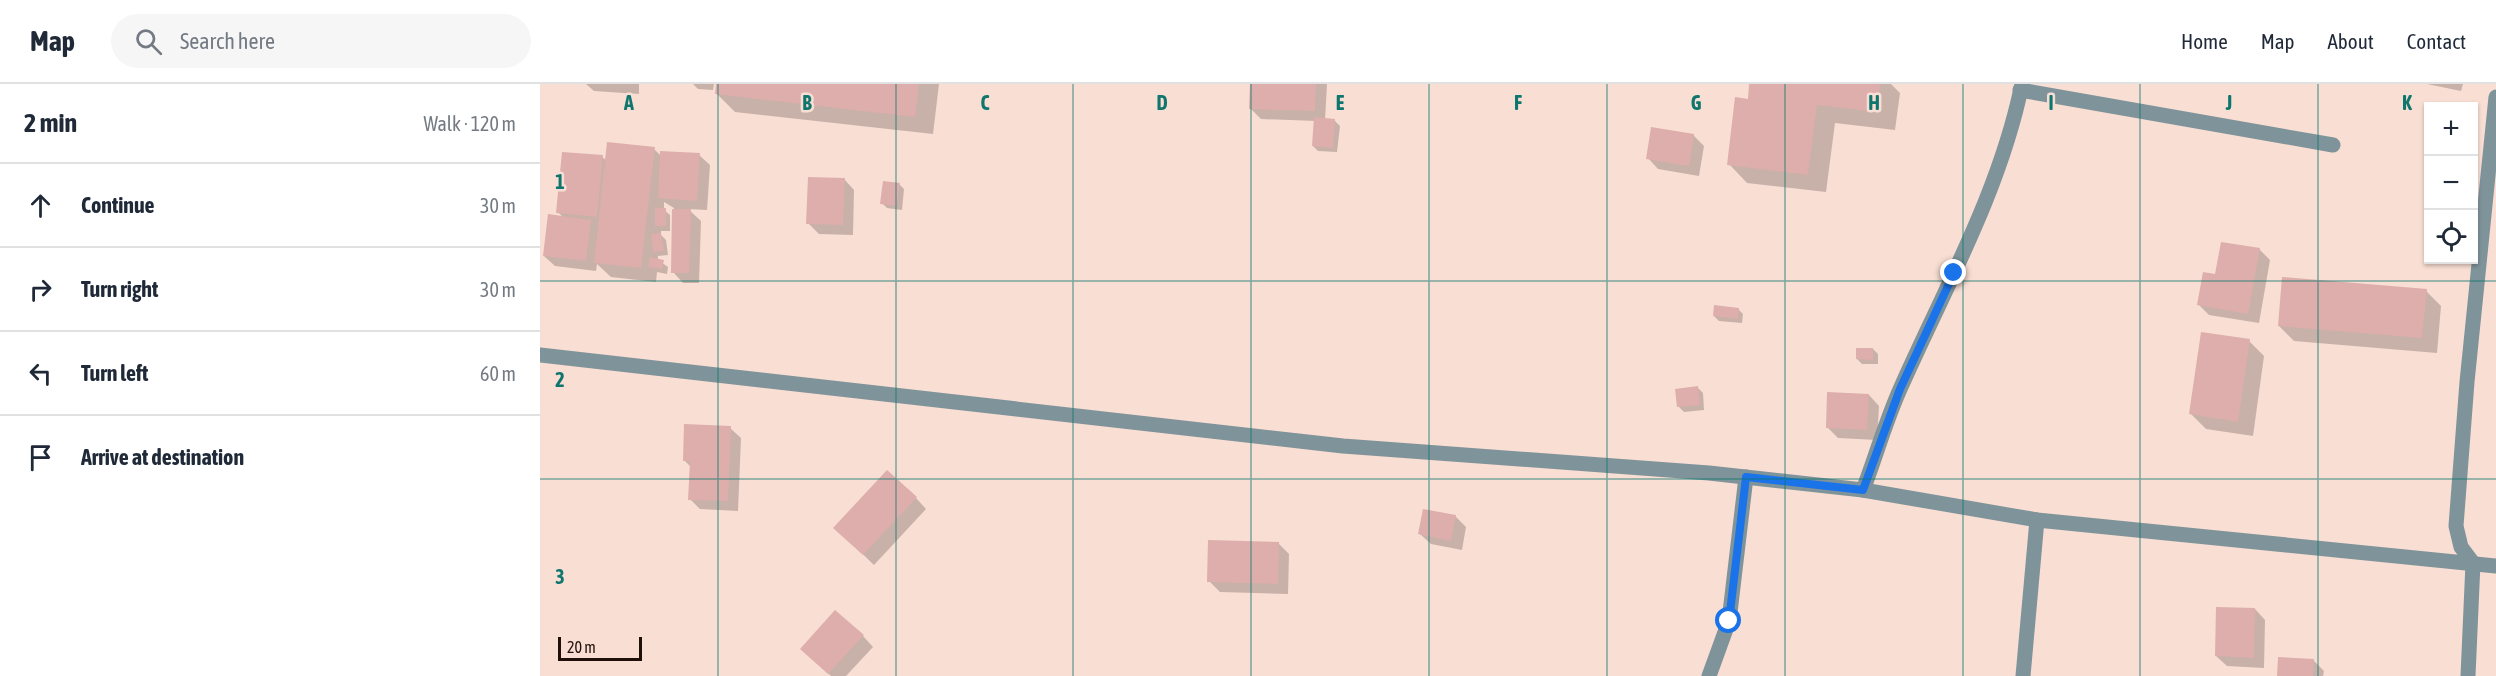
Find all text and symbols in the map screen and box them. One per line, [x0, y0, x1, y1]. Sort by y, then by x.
search box [111, 14, 531, 68]
text: Map [30, 25, 75, 57]
icon: search [132, 25, 165, 58]
text: Search here [180, 28, 275, 54]
text: Home [2181, 29, 2228, 53]
text: Map [2261, 29, 2295, 53]
text: About [2328, 29, 2374, 53]
text: Contact [2407, 29, 2466, 53]
text: A [623, 91, 634, 114]
text: B [802, 91, 812, 114]
text: C [981, 91, 990, 114]
text: D [1156, 91, 1168, 114]
text: E [1336, 91, 1345, 114]
text: F [1514, 91, 1522, 114]
text: G [1691, 91, 1702, 114]
text: H [1868, 91, 1880, 114]
text: I [2048, 91, 2054, 114]
text: J [2225, 91, 2232, 114]
text: K [2402, 91, 2412, 114]
map controls [2424, 102, 2478, 264]
button: + [2424, 102, 2478, 156]
text: 2 min [24, 108, 77, 138]
text: Walk · 120 m [424, 112, 516, 135]
button: − [2424, 156, 2478, 210]
text: 1 [555, 170, 565, 193]
icon: ahead [24, 189, 57, 222]
text: Continue [81, 192, 155, 218]
text: 30 m [480, 194, 516, 217]
button: locate [2424, 210, 2478, 264]
route end [1940, 259, 1966, 285]
icon: right [24, 273, 57, 306]
text: Turn right [81, 276, 158, 302]
text: 30 m [480, 278, 516, 301]
icon: left [24, 357, 57, 390]
text: Turn left [81, 360, 148, 386]
text: 60 m [480, 362, 516, 385]
text: 2 [555, 368, 565, 391]
icon: arrive [24, 441, 57, 474]
text: Arrive at destination [81, 444, 244, 470]
text: 3 [555, 565, 565, 588]
route start [1715, 607, 1741, 633]
scale bar [558, 634, 642, 662]
text: 20 m [567, 638, 596, 656]

